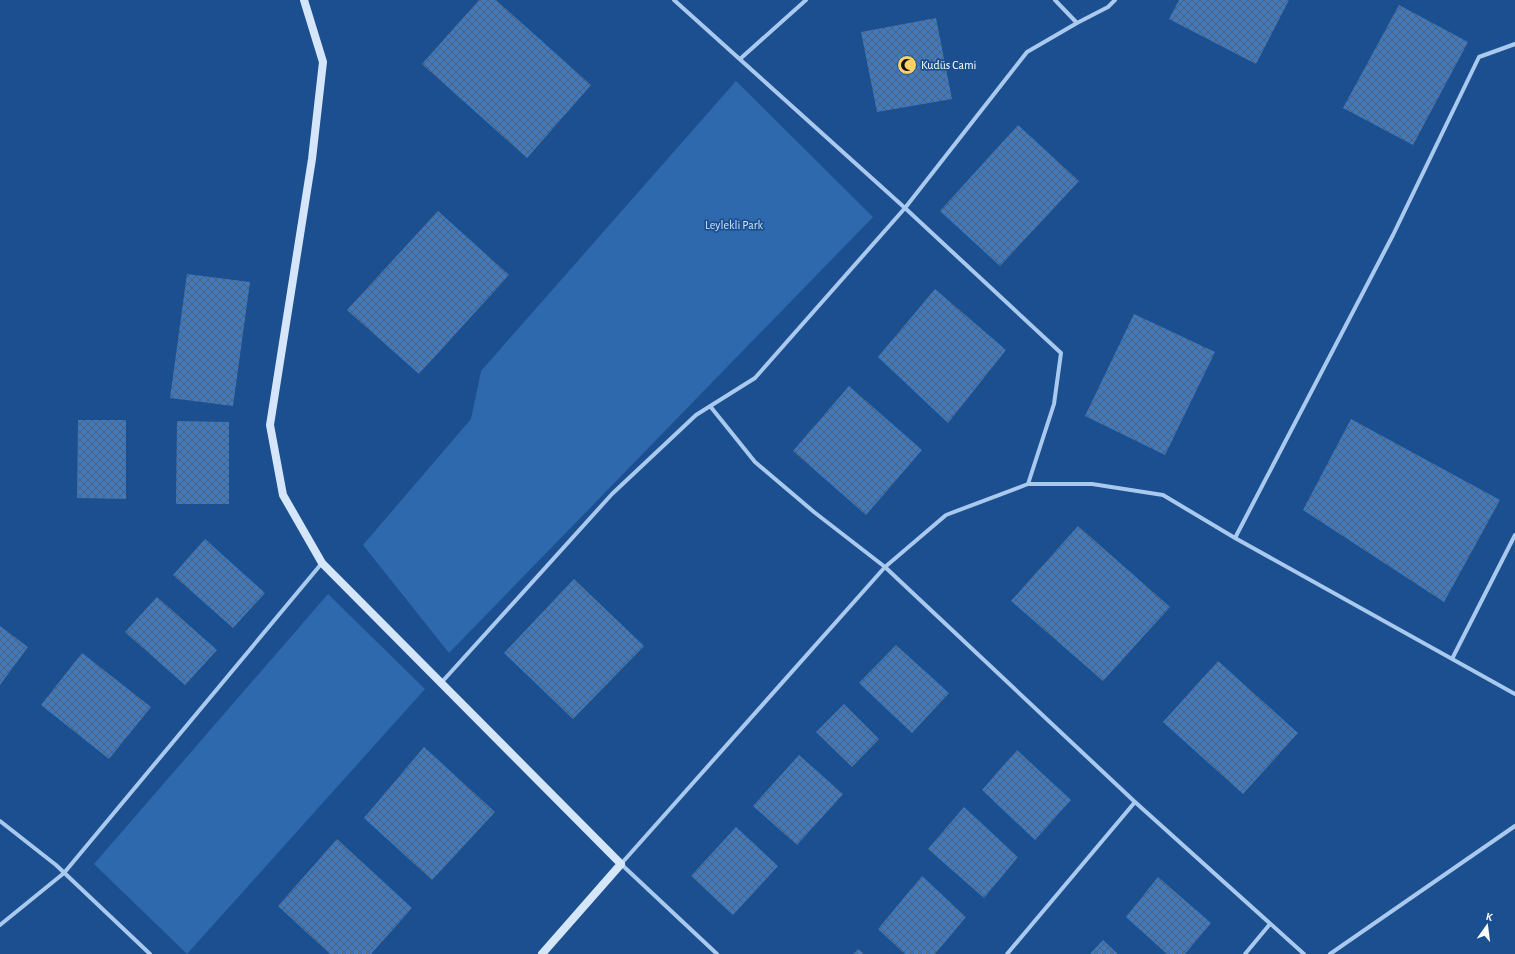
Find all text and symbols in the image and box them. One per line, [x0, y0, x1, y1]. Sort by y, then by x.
mosque icon: Kudüs Cami [896, 54, 918, 76]
place label: Kudüs Cami [921, 59, 976, 71]
park label: Leylekli Park [705, 219, 764, 232]
north arrow [1467, 906, 1507, 946]
text: K [1485, 911, 1494, 923]

